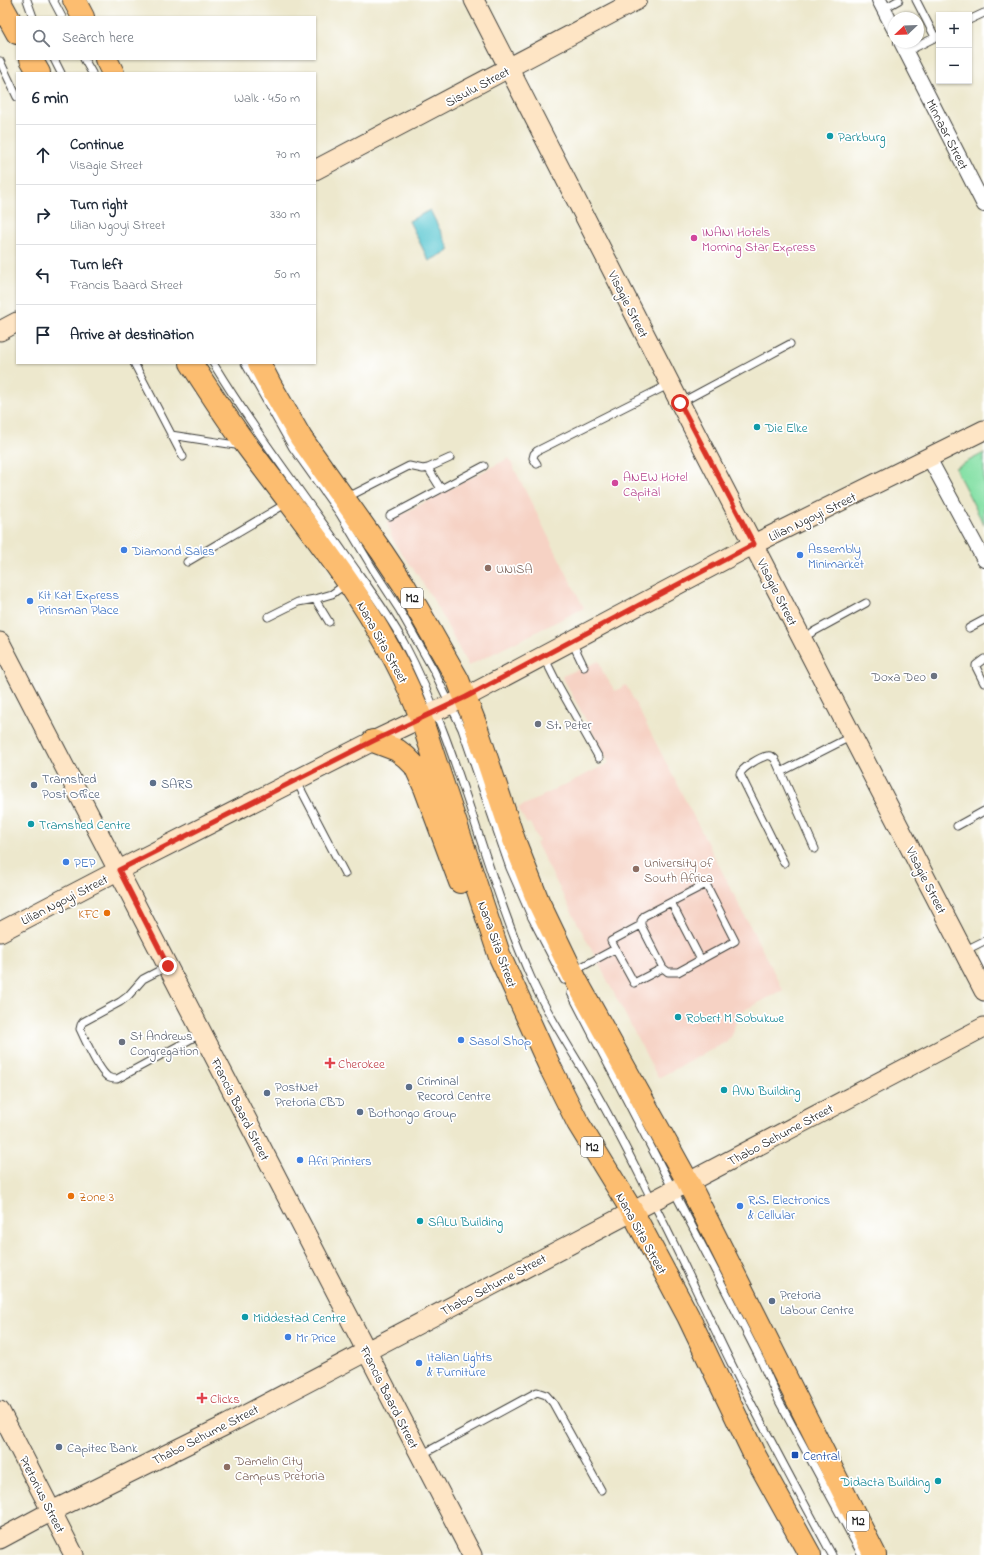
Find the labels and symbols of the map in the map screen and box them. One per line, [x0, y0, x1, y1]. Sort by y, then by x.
north arrow [888, 12, 924, 48]
street label: Sisulu Street [442, 62, 514, 112]
street label: Minnaar Street [921, 96, 973, 174]
place label: Parkburg [838, 128, 886, 148]
marker: Parkburg [825, 131, 835, 141]
place label: INANI Hotels Morning Star Express [702, 223, 816, 258]
marker: INANI Hotels Morning Star Express [689, 233, 699, 243]
street label: Visagie Street [601, 267, 653, 342]
route start [671, 394, 689, 412]
place label: Die Elke [764, 419, 808, 438]
marker: Die Elke [752, 422, 762, 432]
place label: ANEW Hotel Capital [623, 468, 688, 502]
marker: ANEW Hotel Capital [610, 478, 620, 488]
street label: Lilian Ngoyi Street [766, 488, 861, 548]
place label: Assembly Minimarket [808, 540, 865, 574]
place label: Diamond Sales [131, 542, 215, 561]
marker: Diamond Sales [119, 545, 129, 555]
marker: Assembly Minimarket [795, 550, 805, 560]
street label: Visagie Street [750, 555, 802, 630]
place label: UNISA [496, 560, 532, 579]
marker: UNISA [483, 563, 493, 573]
place label: Kit Kat Express Prinsman Place [38, 586, 119, 620]
road number: M2 [401, 588, 423, 608]
marker: Kit Kat Express Prinsman Place [25, 596, 35, 606]
street label: Nana Sita Street [351, 599, 412, 687]
place label: Doxa Deo [870, 668, 926, 687]
marker: Doxa Deo [929, 671, 939, 681]
place label: St. Peter [546, 716, 592, 735]
marker: St. Peter [533, 719, 543, 729]
place label: Tramshed Post Office [42, 770, 100, 804]
place label: SARS [161, 775, 193, 794]
marker: SARS [148, 778, 158, 788]
marker: Tramshed Post Office [29, 780, 39, 790]
place label: Tramshed Centre [39, 816, 131, 835]
marker: Tramshed Centre [26, 819, 36, 829]
street label: Visagie Street [899, 843, 951, 918]
place label: PEP [74, 854, 96, 873]
place label: University of South Africa [644, 854, 714, 888]
marker: PEP [61, 857, 71, 867]
marker: University of South Africa [631, 864, 641, 874]
street label: Lilian Ngoyi Street [18, 870, 112, 931]
street label: Nana Sita Street [472, 899, 521, 991]
place label: KFC [78, 905, 99, 924]
marker: KFC [102, 908, 112, 918]
route end [159, 957, 177, 975]
place label: Robert M Sobukwe [686, 1009, 784, 1028]
marker: Robert M Sobukwe [673, 1012, 683, 1022]
place label: St Andrews Congregation [130, 1027, 199, 1062]
place label: Sasol Shop [469, 1032, 531, 1051]
marker: Sasol Shop [456, 1035, 466, 1045]
marker: St Andrews Congregation [117, 1037, 127, 1047]
street label: Francis Baard Street [205, 1054, 274, 1165]
place label: Cherokee [338, 1055, 385, 1074]
marker: Cherokee [325, 1058, 335, 1068]
place label: Criminal Record Centre [417, 1072, 491, 1106]
place label: PostNet Pretoria CBD [275, 1078, 345, 1112]
marker: Criminal Record Centre [404, 1082, 414, 1092]
place label: AVN Building [732, 1082, 801, 1102]
marker: AVN Building [719, 1085, 729, 1095]
marker: PostNet Pretoria CBD [262, 1088, 272, 1098]
street label: Thabo Sehume Street [725, 1099, 837, 1171]
place label: Bothongo Group [367, 1104, 457, 1124]
marker: Bothongo Group [355, 1107, 365, 1117]
road number: M2 [581, 1137, 603, 1157]
place label: Afri Printers [308, 1152, 372, 1171]
marker: Afri Printers [295, 1155, 305, 1165]
place label: Zone 3 [79, 1188, 114, 1207]
street label: Nana Sita Street [610, 1190, 671, 1278]
marker: Zone 3 [66, 1191, 76, 1201]
place label: R.S. Electronics & Cellular [748, 1191, 830, 1225]
marker: R.S. Electronics & Cellular [735, 1201, 745, 1211]
place label: SALU Building [428, 1213, 503, 1233]
marker: SALU Building [415, 1216, 425, 1226]
street label: Thabo Sehume Street [438, 1249, 550, 1321]
place label: Pretoria Labour Centre [780, 1286, 854, 1320]
marker: Pretoria Labour Centre [767, 1296, 777, 1306]
place label: Middestad Centre [253, 1309, 346, 1328]
marker: Middestad Centre [240, 1312, 250, 1322]
place label: Mr Price [296, 1329, 336, 1348]
marker: Mr Price [283, 1332, 293, 1342]
street label: Francis Baard Street [354, 1342, 423, 1453]
place label: Italian Lights & Furniture [427, 1348, 493, 1382]
marker: Italian Lights & Furniture [414, 1358, 424, 1368]
place label: Clicks [210, 1390, 240, 1409]
marker: Clicks [197, 1393, 207, 1403]
street label: Thabo Sehume Street [149, 1400, 263, 1470]
place label: Capitec Bank [67, 1439, 138, 1458]
marker: Capitec Bank [54, 1442, 64, 1452]
place label: Central [803, 1447, 840, 1466]
marker: Central [790, 1450, 800, 1460]
place label: Damelin City Campus Pretoria [234, 1452, 325, 1486]
street label: Pretorius Street [14, 1453, 70, 1537]
marker: Damelin City Campus Pretoria [222, 1462, 232, 1472]
place label: Didacta Building [840, 1473, 930, 1493]
marker: Didacta Building [933, 1476, 943, 1486]
road number: M2 [847, 1511, 869, 1531]

